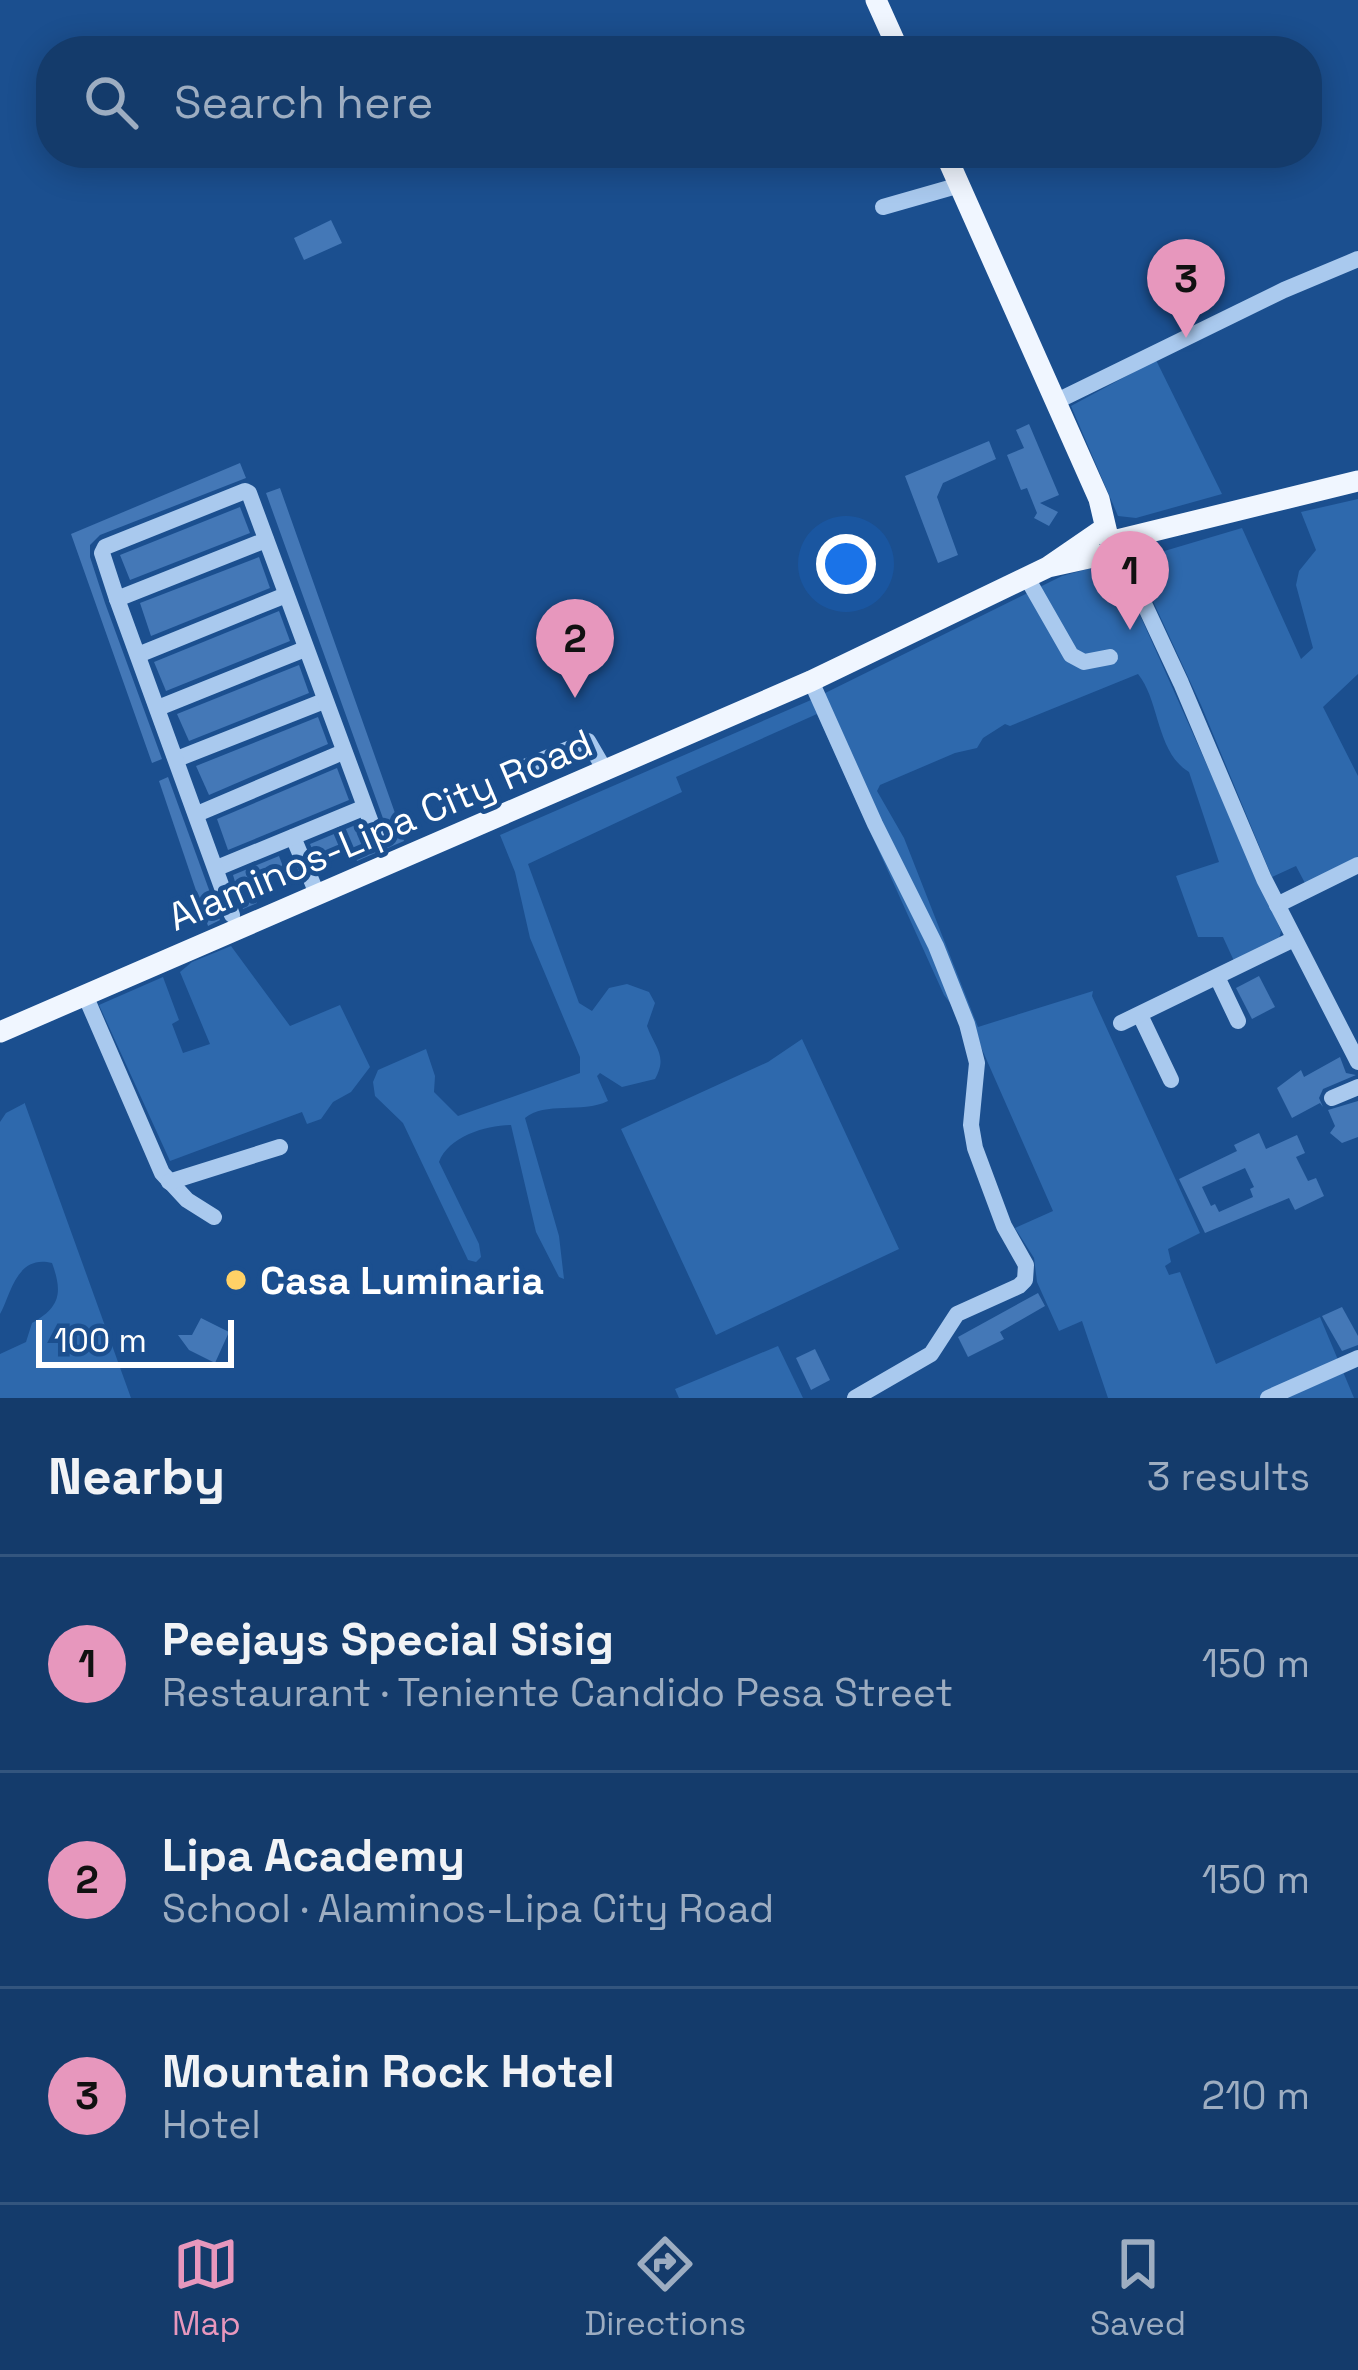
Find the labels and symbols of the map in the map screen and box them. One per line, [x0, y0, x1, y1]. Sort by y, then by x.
pin: 3 [1147, 239, 1225, 338]
pin: 1 [1091, 531, 1169, 630]
your location [816, 534, 876, 594]
pin: 2 [536, 599, 614, 698]
street label: Alaminos-Lipa City Road [160, 718, 600, 942]
place label: Casa Luminaria [260, 1256, 544, 1305]
marker: Casa Luminaria [223, 1267, 249, 1293]
scale bar [36, 1314, 234, 1367]

